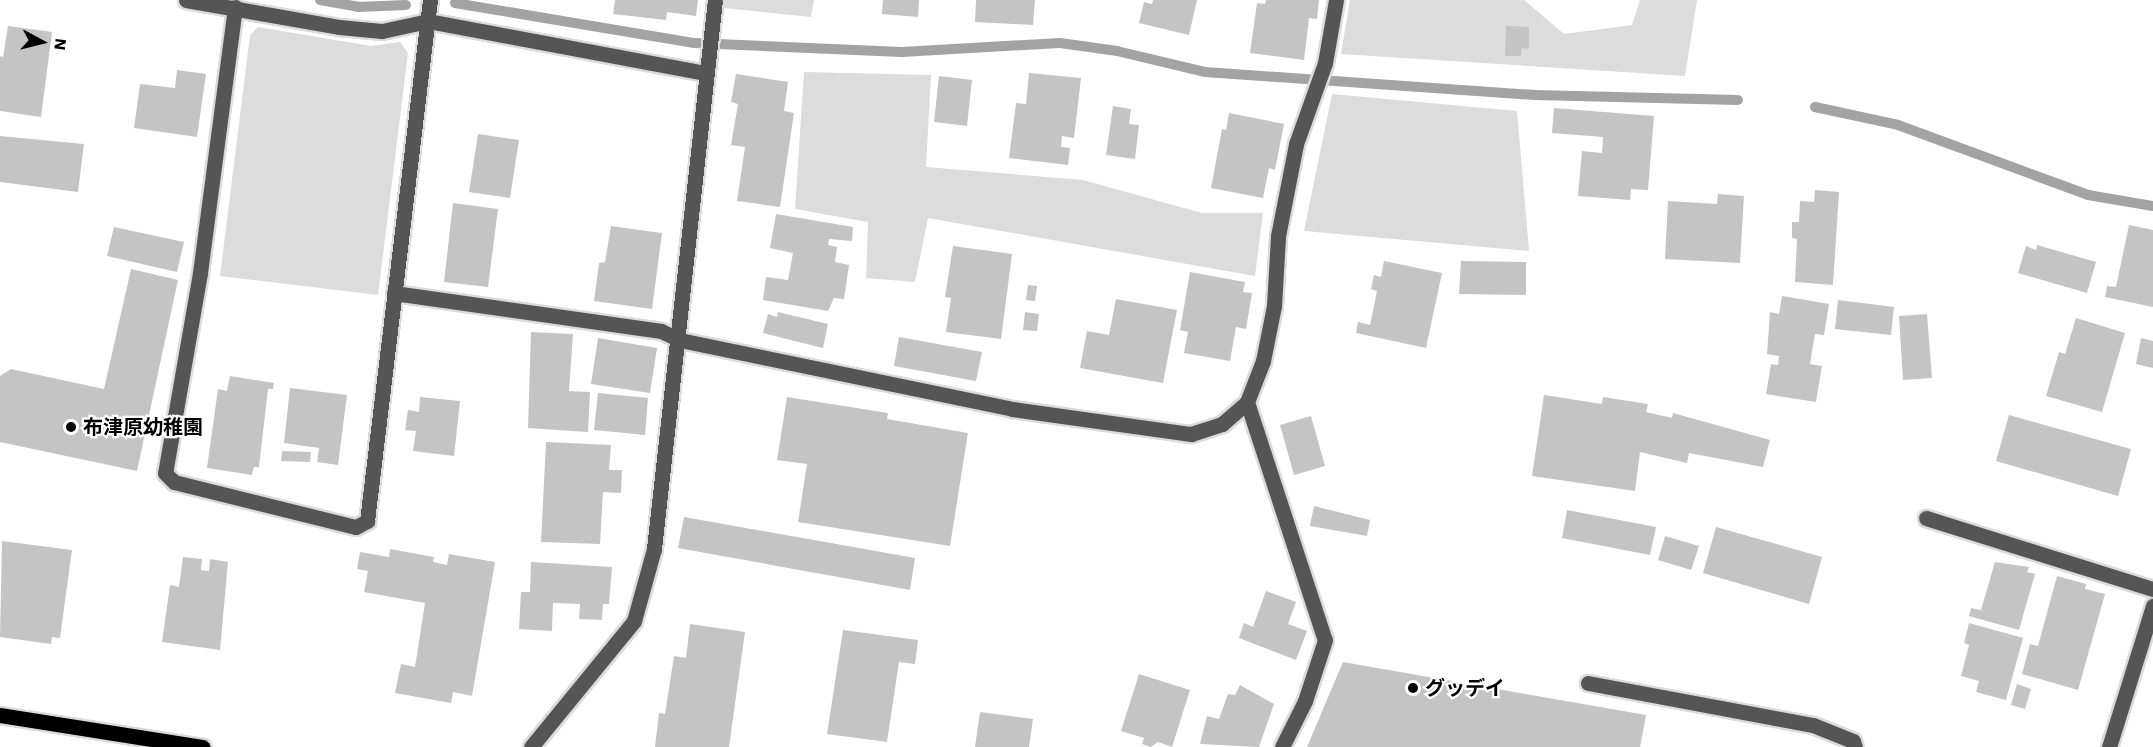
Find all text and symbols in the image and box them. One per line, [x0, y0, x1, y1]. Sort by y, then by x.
north arrow [12, 12, 72, 72]
text: N [50, 37, 71, 51]
place label: 布津原幼稚園 [83, 415, 203, 439]
marker: 布津原幼稚園 [64, 420, 78, 434]
place label: グッデイ [1425, 676, 1505, 700]
marker: グッデイ [1406, 681, 1420, 695]

